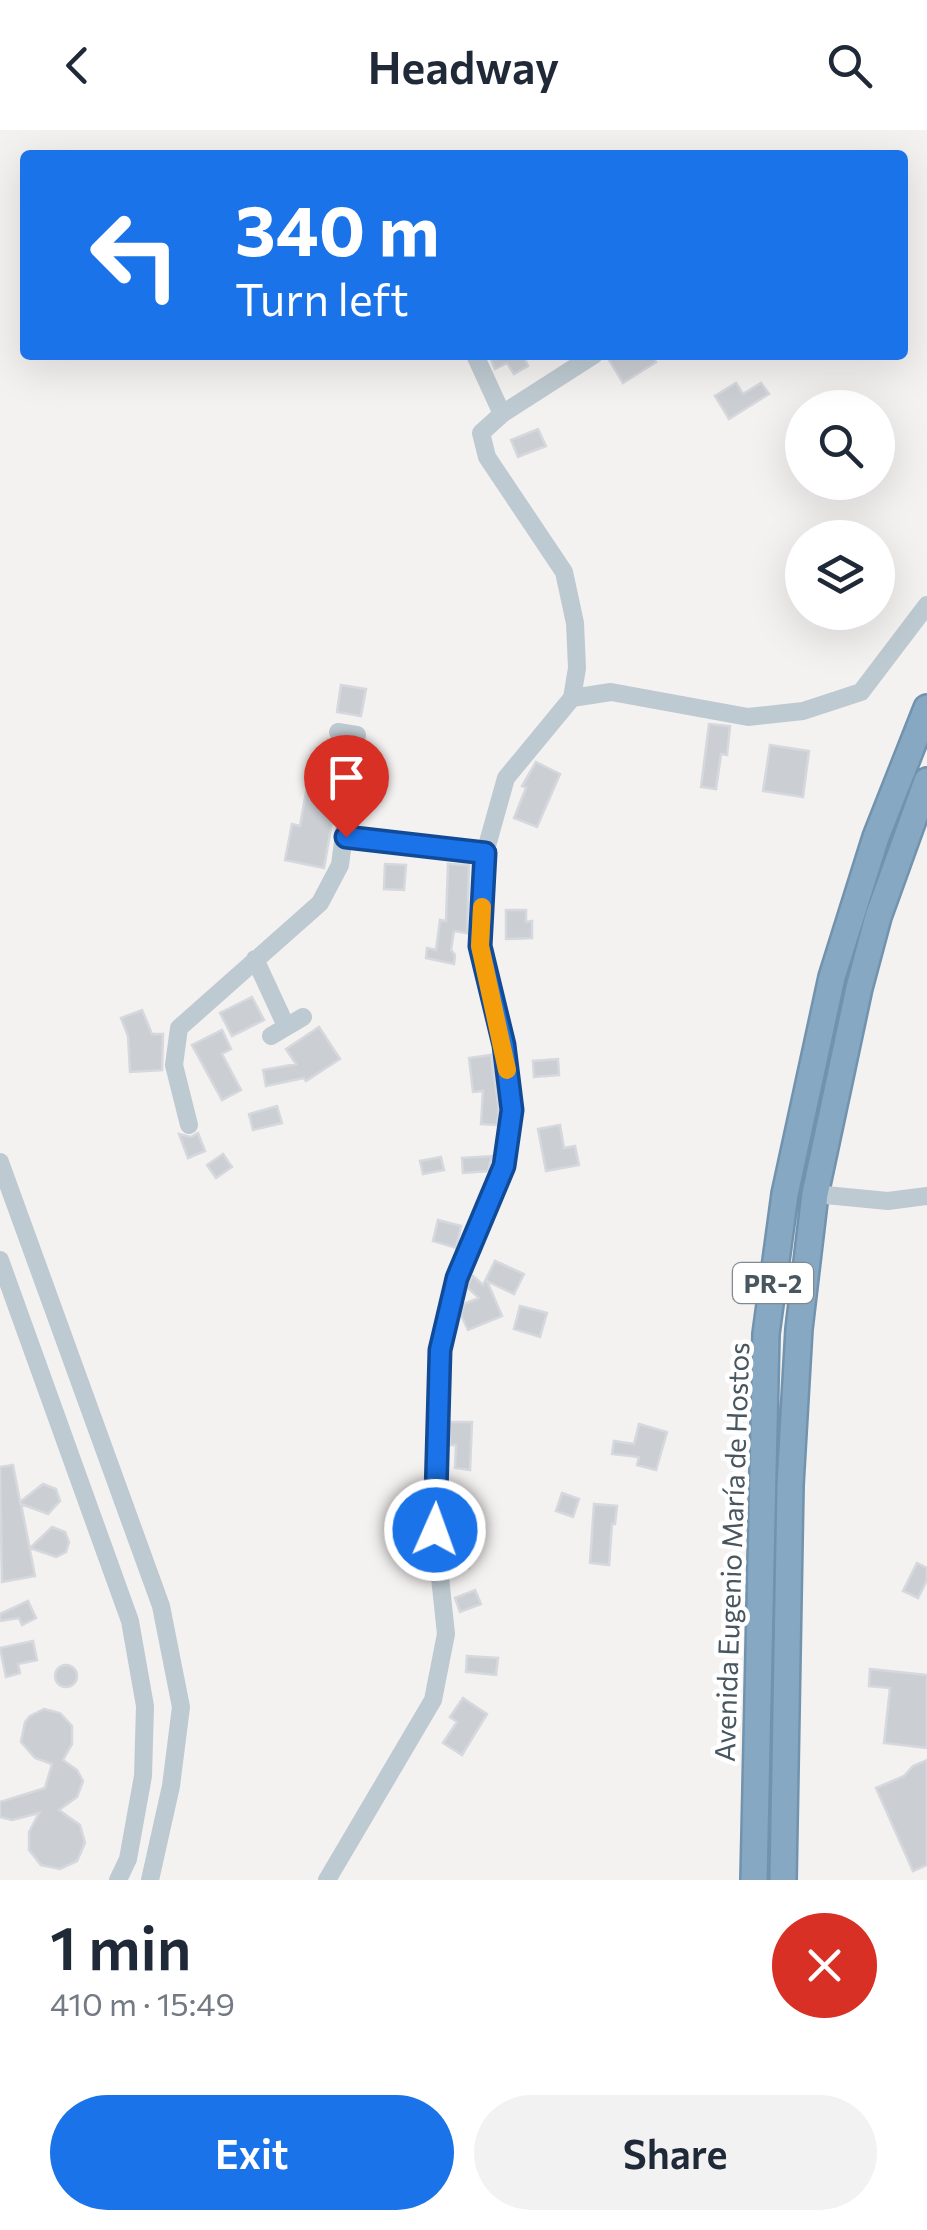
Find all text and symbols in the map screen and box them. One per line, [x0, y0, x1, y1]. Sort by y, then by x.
icon: back [50, 38, 105, 93]
text: Headway [368, 38, 559, 93]
icon: search [822, 38, 877, 93]
text: 340 m [235, 185, 440, 270]
icon: left [70, 190, 200, 320]
text: Turn left [235, 270, 409, 325]
map controls [785, 390, 895, 630]
button: search [785, 390, 895, 500]
button: layers [785, 520, 895, 630]
pin [304, 735, 389, 838]
icon: arrive [319, 750, 374, 805]
road number: PR-2 [733, 1263, 813, 1303]
street label: Avenida Eugenio María de Hostos [707, 1342, 755, 1762]
position arrow [383, 1478, 487, 1582]
text: 1 min [50, 1909, 191, 1982]
button: close [772, 1913, 877, 2018]
text: 410 m · 15:49 [50, 1983, 235, 2023]
button: Exit [50, 2095, 454, 2210]
button: Share [474, 2095, 877, 2210]

